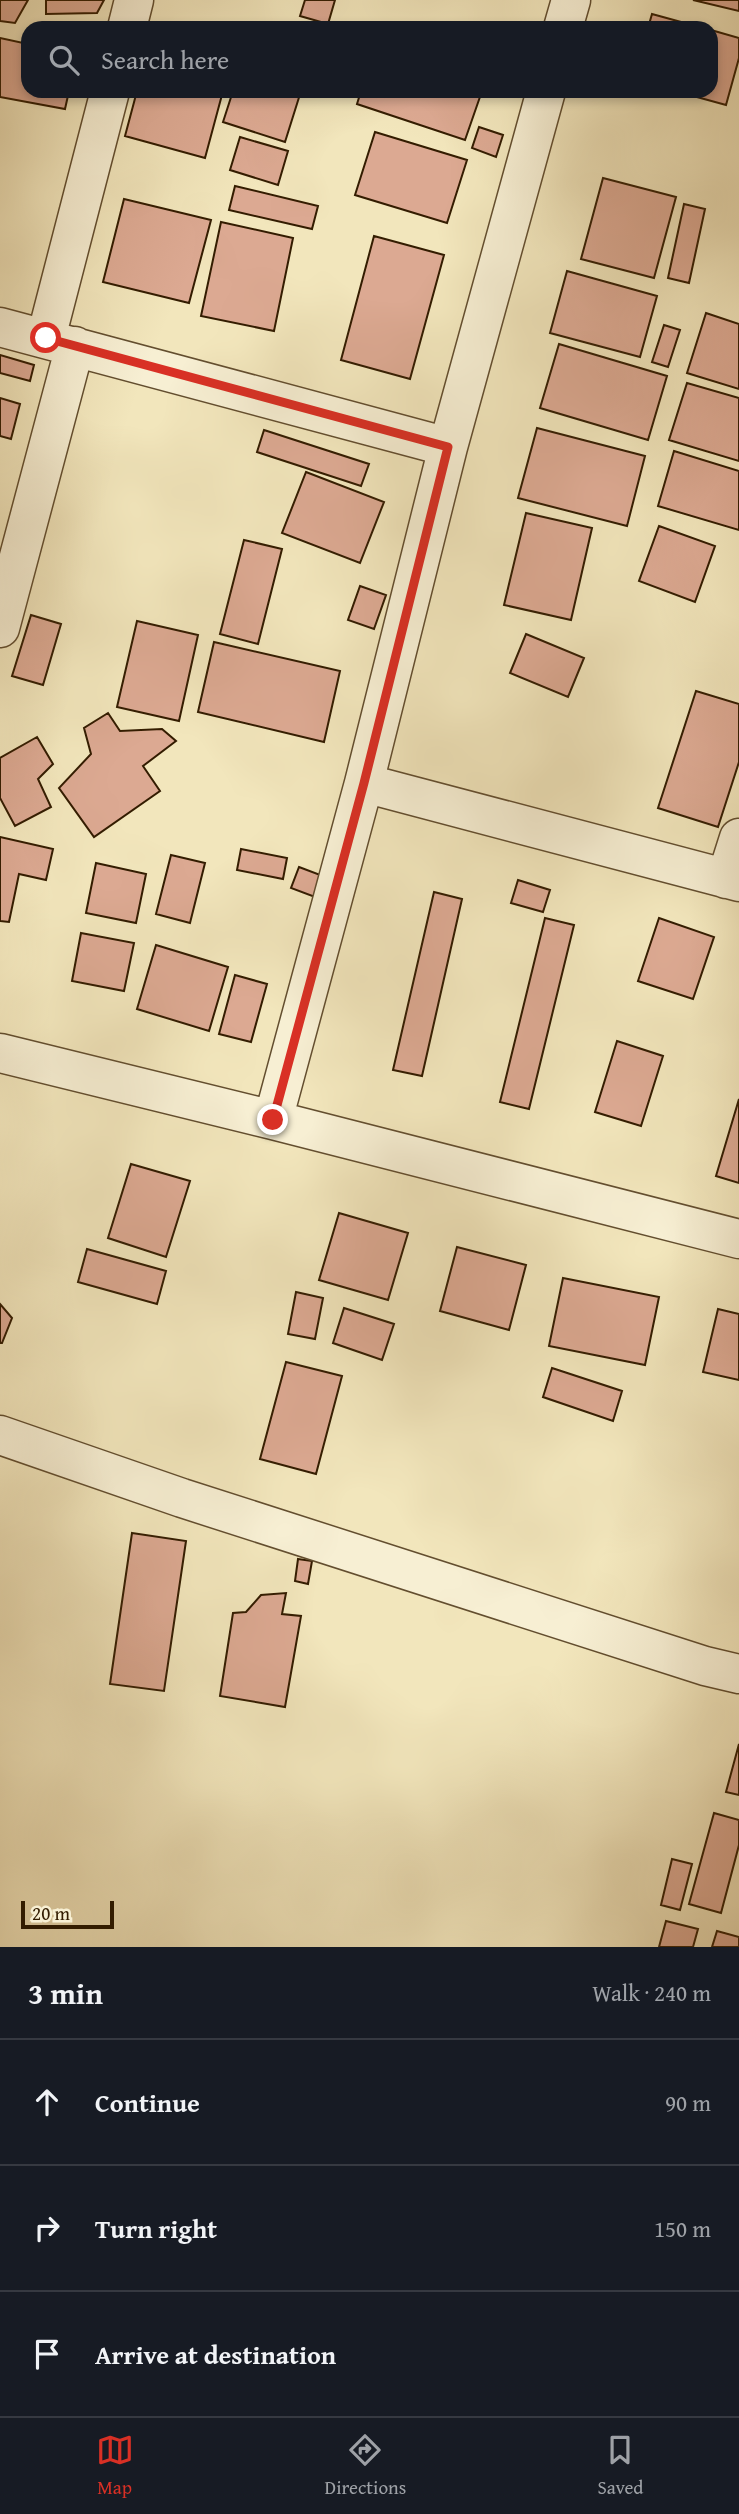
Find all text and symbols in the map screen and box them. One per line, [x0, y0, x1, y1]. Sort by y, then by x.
search box [21, 21, 718, 98]
text: Search here [101, 40, 229, 79]
icon: search [45, 41, 83, 79]
route start [30, 322, 61, 353]
route end [257, 1104, 288, 1135]
scale bar [21, 1898, 114, 1930]
text: 20 m [32, 1899, 70, 1927]
text: 3 min [28, 1971, 103, 2015]
text: Walk · 240 m [592, 1976, 711, 2009]
icon: ahead [28, 2083, 66, 2121]
text: Continue [95, 2083, 200, 2122]
text: 90 m [665, 2086, 711, 2119]
icon: right [28, 2209, 66, 2247]
text: Turn right [95, 2209, 217, 2248]
text: 150 m [654, 2212, 711, 2245]
icon: arrive [28, 2335, 66, 2373]
text: Arrive at destination [95, 2335, 336, 2374]
tab: Map [96, 2431, 134, 2501]
tab: Directions [325, 2431, 406, 2501]
tab: Saved [597, 2431, 643, 2501]

